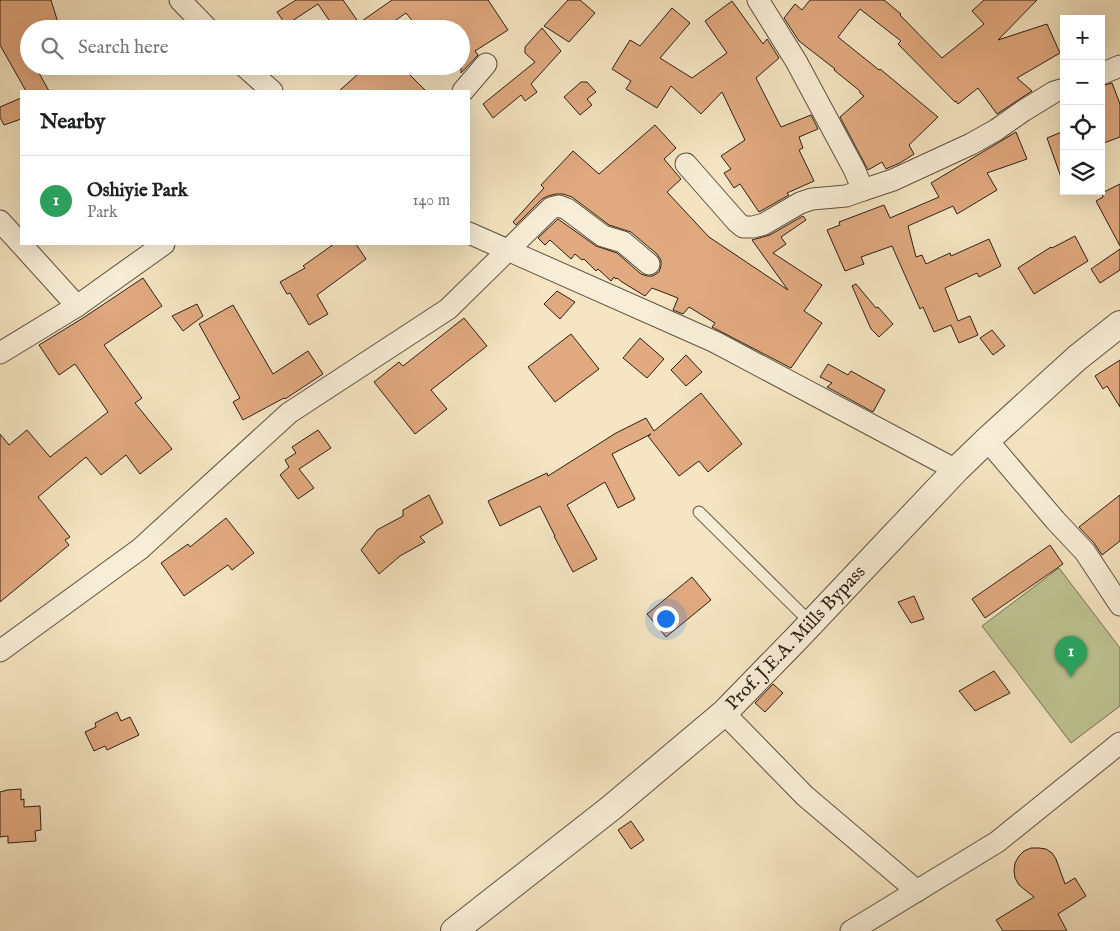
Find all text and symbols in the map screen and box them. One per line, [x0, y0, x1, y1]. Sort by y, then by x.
map controls [1060, 15, 1105, 195]
button: + [1060, 15, 1105, 60]
search box [20, 20, 470, 75]
icon: search [38, 34, 66, 62]
text: Search here [78, 36, 169, 60]
button: − [1060, 60, 1105, 105]
button: locate [1060, 105, 1105, 150]
text: Nearby [40, 109, 105, 136]
button: layers [1060, 150, 1105, 195]
text: Oshiyie Park [87, 179, 188, 203]
text: 1 [53, 191, 59, 211]
text: 140 m [412, 191, 450, 211]
text: Park [87, 203, 117, 223]
street label: Prof. J.E.A. Mills Bypass [721, 561, 871, 716]
your location [653, 606, 679, 632]
pin: 1 [1055, 636, 1087, 677]

